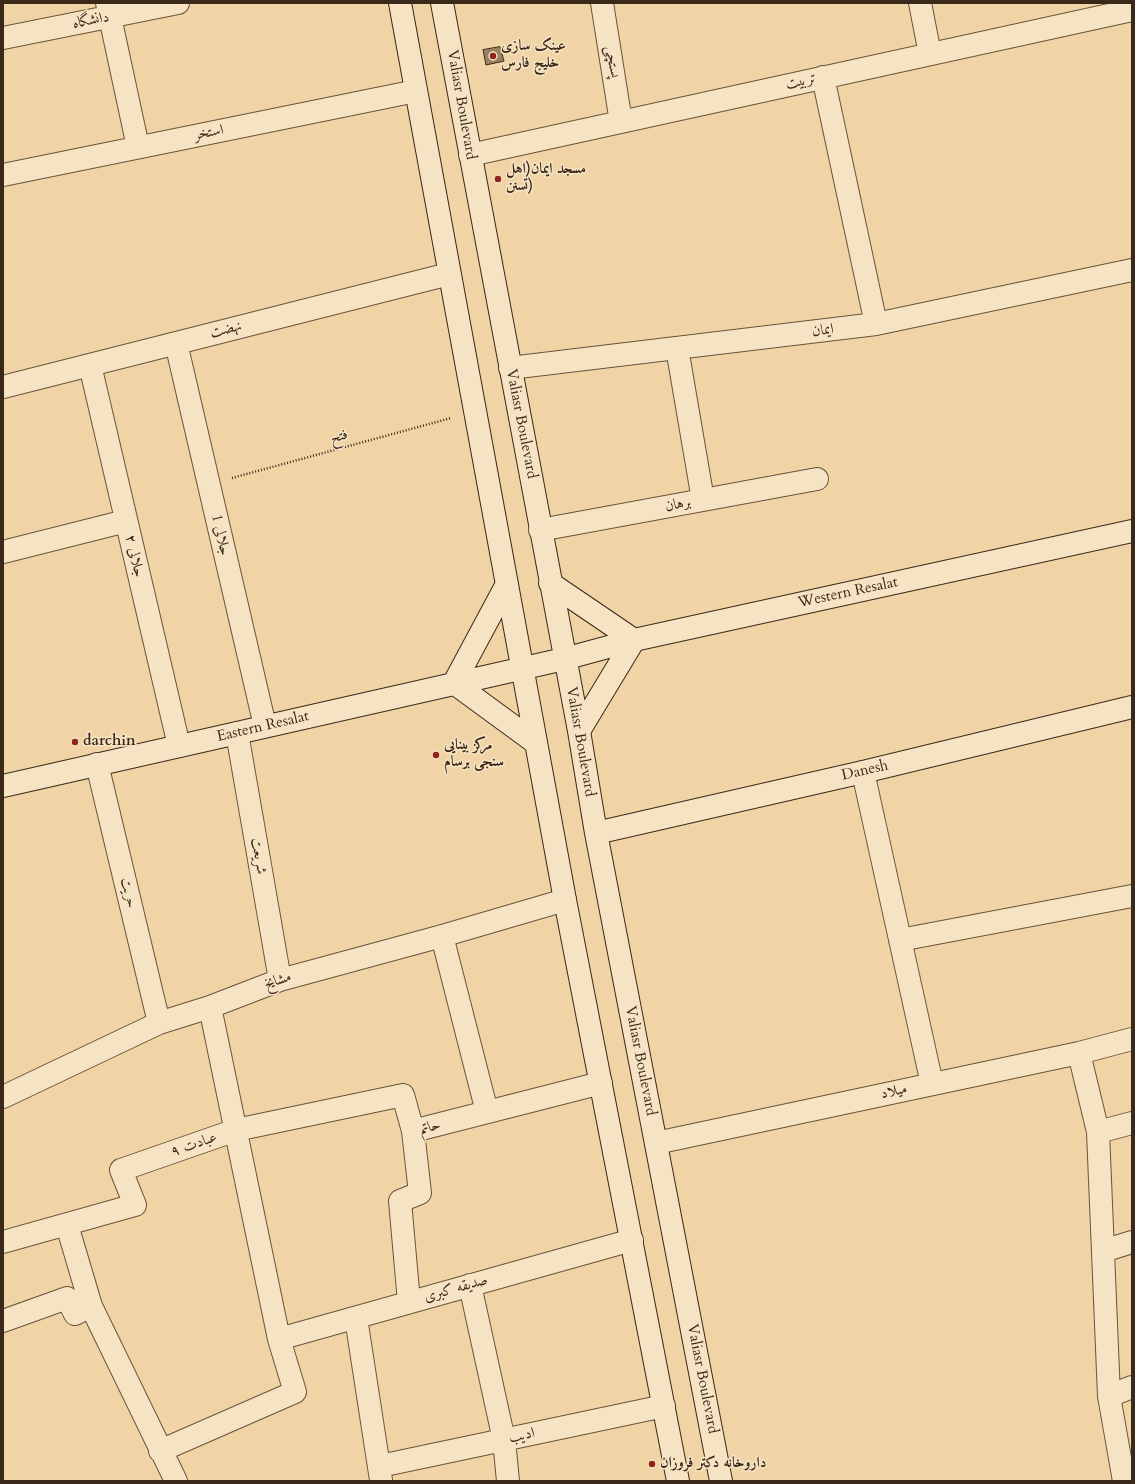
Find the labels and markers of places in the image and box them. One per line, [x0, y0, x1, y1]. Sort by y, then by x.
place label: عینک سازی خلیج فارس [501, 38, 566, 73]
marker: عینک سازی خلیج فارس [488, 51, 498, 61]
place label: مسجد ایمان(اهل تسنن) [506, 161, 586, 196]
marker: مسجد ایمان(اهل تسنن) [493, 174, 503, 184]
place label: darchin [83, 733, 136, 751]
marker: darchin [70, 737, 80, 747]
place label: مرکز بینایی سنجی برسام [444, 737, 504, 772]
marker: مرکز بینایی سنجی برسام [431, 750, 441, 760]
place label: داروخانه دکتر فروزان [660, 1455, 766, 1473]
marker: داروخانه دکتر فروزان [647, 1459, 657, 1469]

